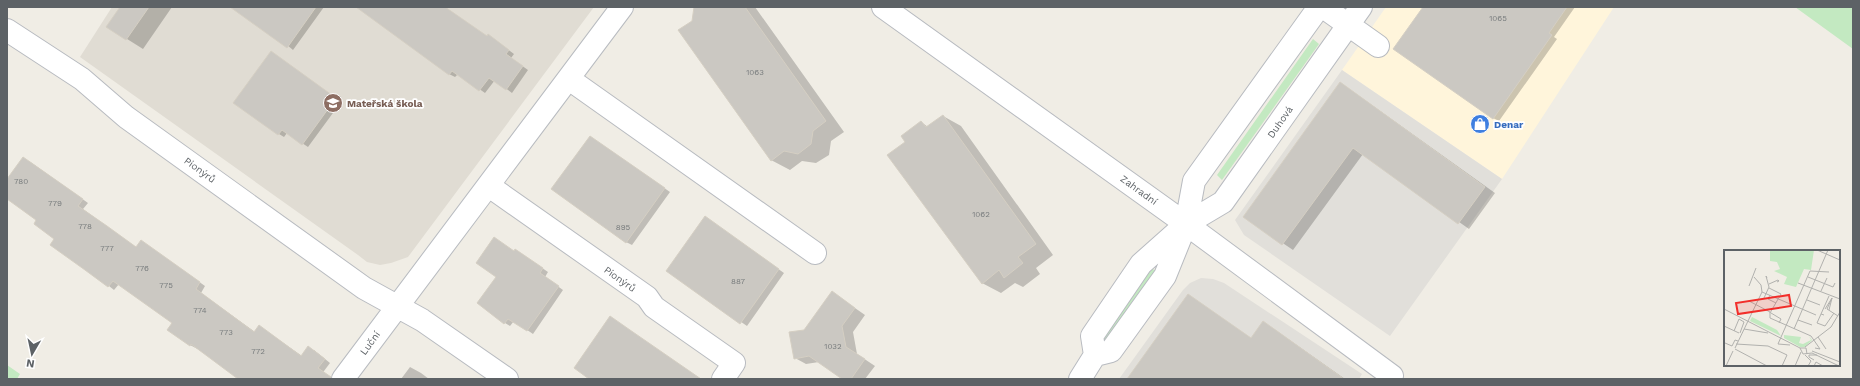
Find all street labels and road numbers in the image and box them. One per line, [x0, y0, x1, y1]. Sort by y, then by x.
street label: Duhová [1265, 104, 1295, 140]
street label: Pionýrů [182, 155, 218, 185]
street label: Zahradní [1118, 173, 1160, 207]
street label: Pionýrů [602, 264, 638, 294]
street label: Luční [358, 329, 382, 357]

